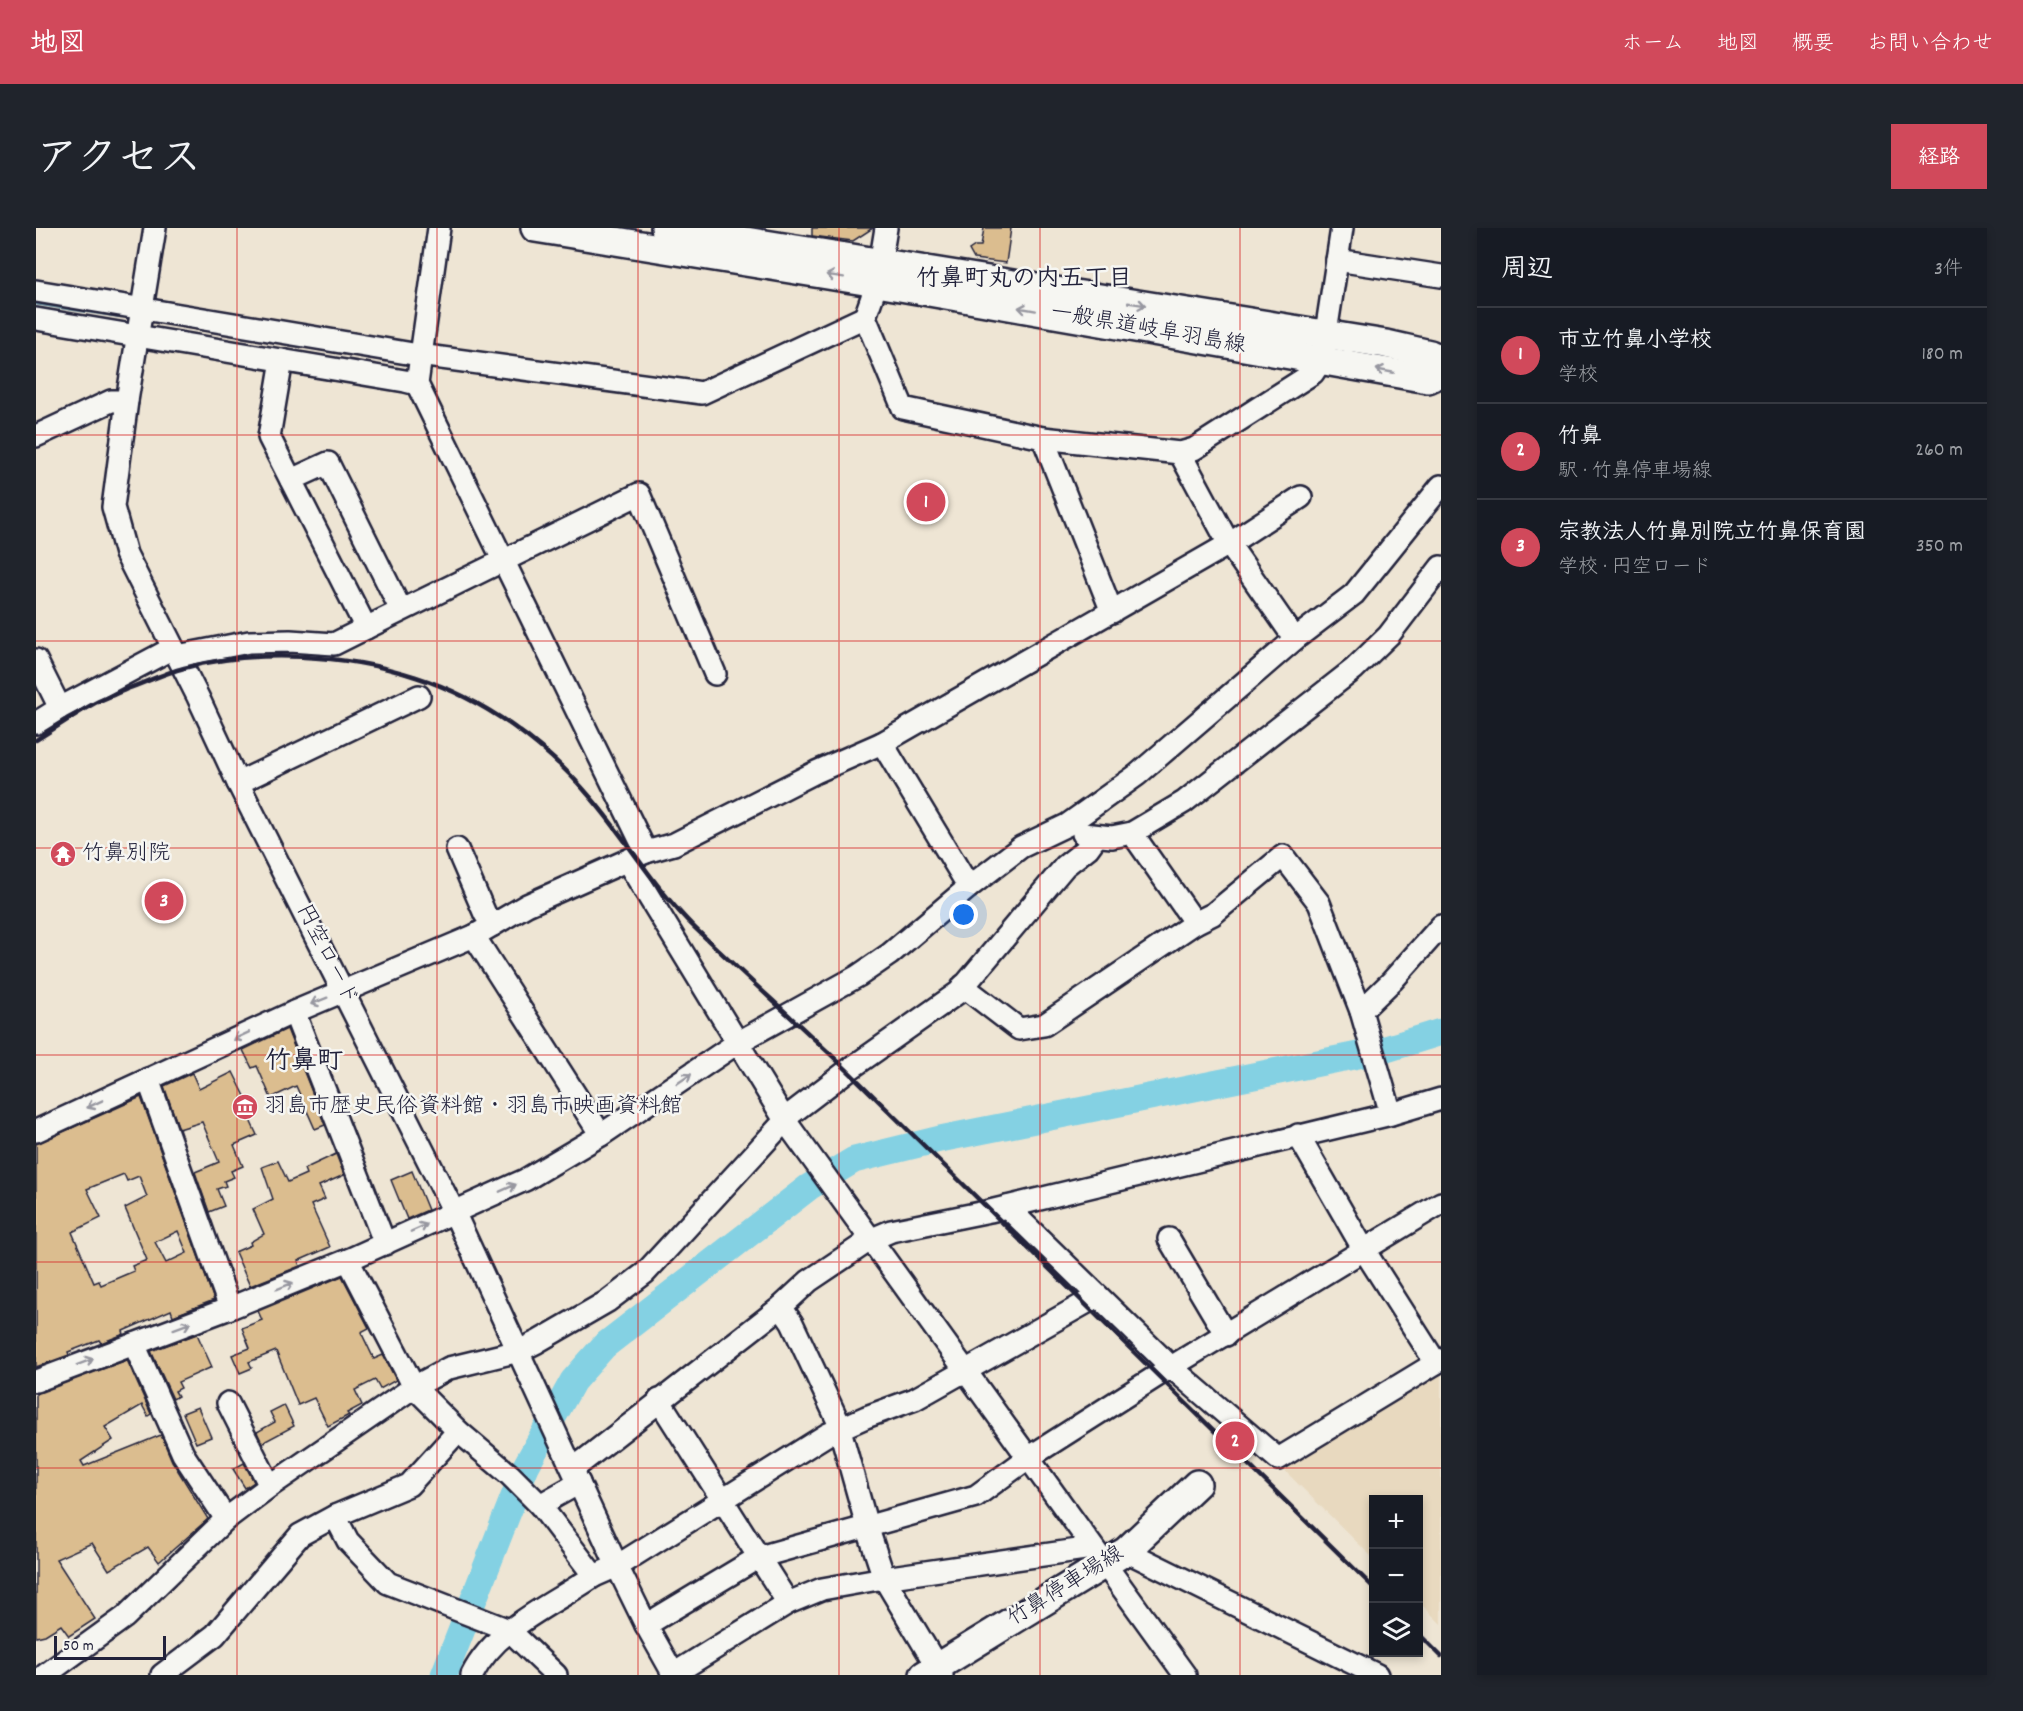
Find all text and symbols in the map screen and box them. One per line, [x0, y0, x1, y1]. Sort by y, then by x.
text: 地図 [30, 26, 86, 66]
text: ホーム [1622, 30, 1684, 60]
text: 地図 [1717, 30, 1759, 60]
text: 概要 [1792, 30, 1834, 60]
text: お問い合わせ [1867, 30, 1993, 60]
button: 経路 [1891, 124, 1987, 189]
text: アクセス [36, 132, 201, 192]
text: 周辺 [1501, 252, 1553, 289]
text: 3件 [1934, 256, 1963, 284]
district label: 竹鼻町丸の内五丁目 [916, 263, 1132, 297]
one-way arrow [825, 271, 845, 282]
street label: 一般県道岐阜羽島線 [1048, 298, 1248, 362]
one-way arrow [1127, 299, 1147, 310]
one-way arrow [1018, 303, 1037, 314]
text: 市立竹鼻小学校 [1558, 326, 1712, 357]
text: 1 [1518, 341, 1523, 369]
text: 180 m [1921, 341, 1963, 369]
text: 学校 [1558, 362, 1598, 390]
one-way arrow [1375, 365, 1395, 376]
text: 竹鼻 [1558, 422, 1602, 453]
text: 2 [1516, 437, 1525, 465]
text: 260 m [1915, 437, 1963, 465]
text: 駅 · 竹鼻停車場線 [1558, 458, 1712, 486]
pin: 1 [906, 480, 946, 524]
text: 宗教法人竹鼻別院立竹鼻保育園 [1558, 518, 1866, 549]
text: 3 [1516, 533, 1525, 561]
text: 350 m [1916, 533, 1963, 561]
text: 学校 · 円空ロード [1558, 554, 1712, 582]
temple icon: 竹鼻別院 [48, 839, 78, 869]
place label: 竹鼻別院 [82, 839, 170, 870]
pin: 3 [144, 878, 184, 924]
street label: 円空ロード [287, 899, 365, 1011]
your location [949, 900, 978, 929]
one-way arrow [311, 996, 329, 1007]
one-way arrow [233, 1031, 251, 1043]
district label: 竹鼻町 [265, 1044, 343, 1081]
one-way arrow [675, 1073, 692, 1085]
museum icon: 羽島市歴史民俗資料館・羽島市映画資料館 [230, 1092, 260, 1122]
place label: 羽島市歴史民俗資料館・羽島市映画資料館 [264, 1092, 682, 1123]
one-way arrow [86, 1099, 104, 1111]
one-way arrow [498, 1182, 516, 1193]
one-way arrow [410, 1221, 428, 1233]
one-way arrow [275, 1280, 293, 1291]
one-way arrow [172, 1320, 191, 1331]
one-way arrow [75, 1356, 94, 1367]
pin: 2 [1216, 1418, 1254, 1464]
map controls [1369, 1495, 1423, 1657]
button: + [1369, 1495, 1423, 1549]
street label: 竹鼻停車場線 [1002, 1539, 1130, 1635]
button: − [1369, 1549, 1423, 1603]
button: layers [1369, 1603, 1423, 1657]
scale bar [54, 1633, 166, 1660]
text: 50 m [63, 1635, 94, 1658]

